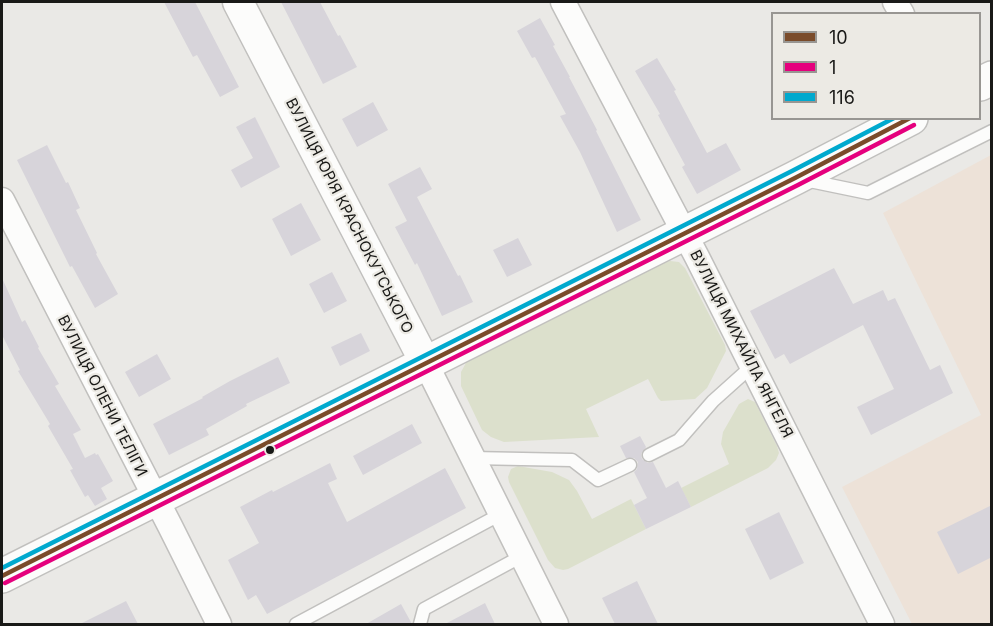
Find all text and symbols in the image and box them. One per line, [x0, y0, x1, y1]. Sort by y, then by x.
legend [771, 12, 981, 120]
text: 10 [829, 27, 848, 48]
text: 1 [829, 57, 836, 78]
text: 116 [829, 87, 855, 108]
street label: ВУЛИЦЯ ЮРІЯ КРАСНОКУТСЬКОГО [282, 95, 416, 337]
street label: ВУЛИЦЯ МИХАЙЛА ЯНГЕЛЯ [686, 247, 796, 441]
street label: ВУЛИЦЯ ОЛЕНИ ТЕЛІГИ [53, 312, 151, 480]
unlabelled marker [264, 444, 276, 456]

